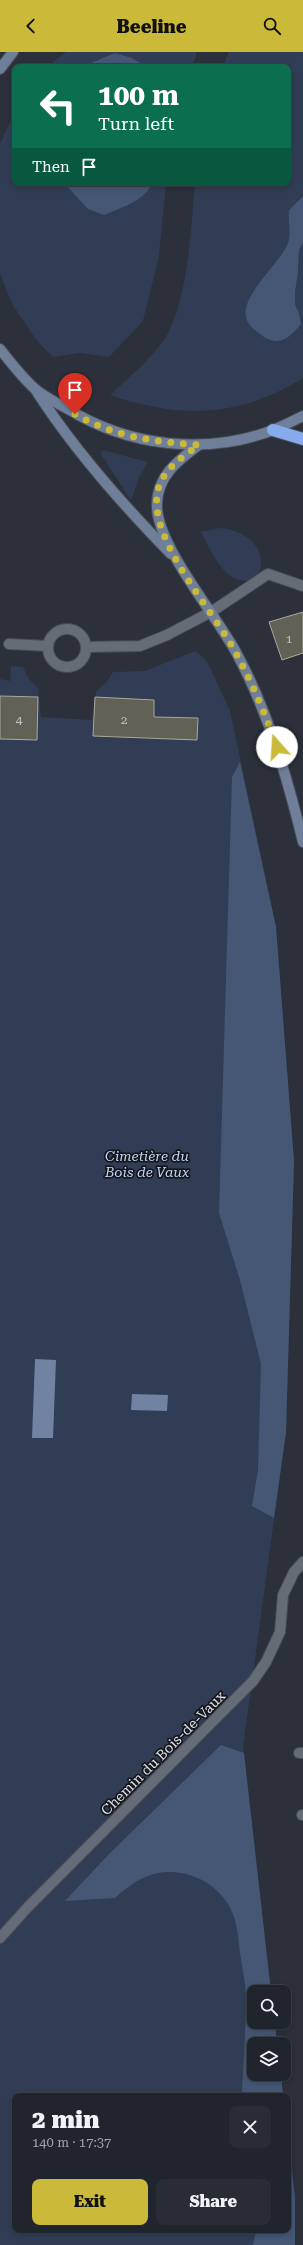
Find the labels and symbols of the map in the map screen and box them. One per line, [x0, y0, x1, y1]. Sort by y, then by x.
pin [58, 373, 92, 414]
house number: 1 [286, 632, 293, 646]
house number: 4 [16, 713, 23, 727]
house number: 2 [121, 713, 128, 727]
position arrow [256, 726, 298, 768]
park label: Cimetière du Bois de Vaux [104, 1148, 189, 1180]
street label: Chemin du Bois-de-Vaux [98, 1688, 228, 1818]

